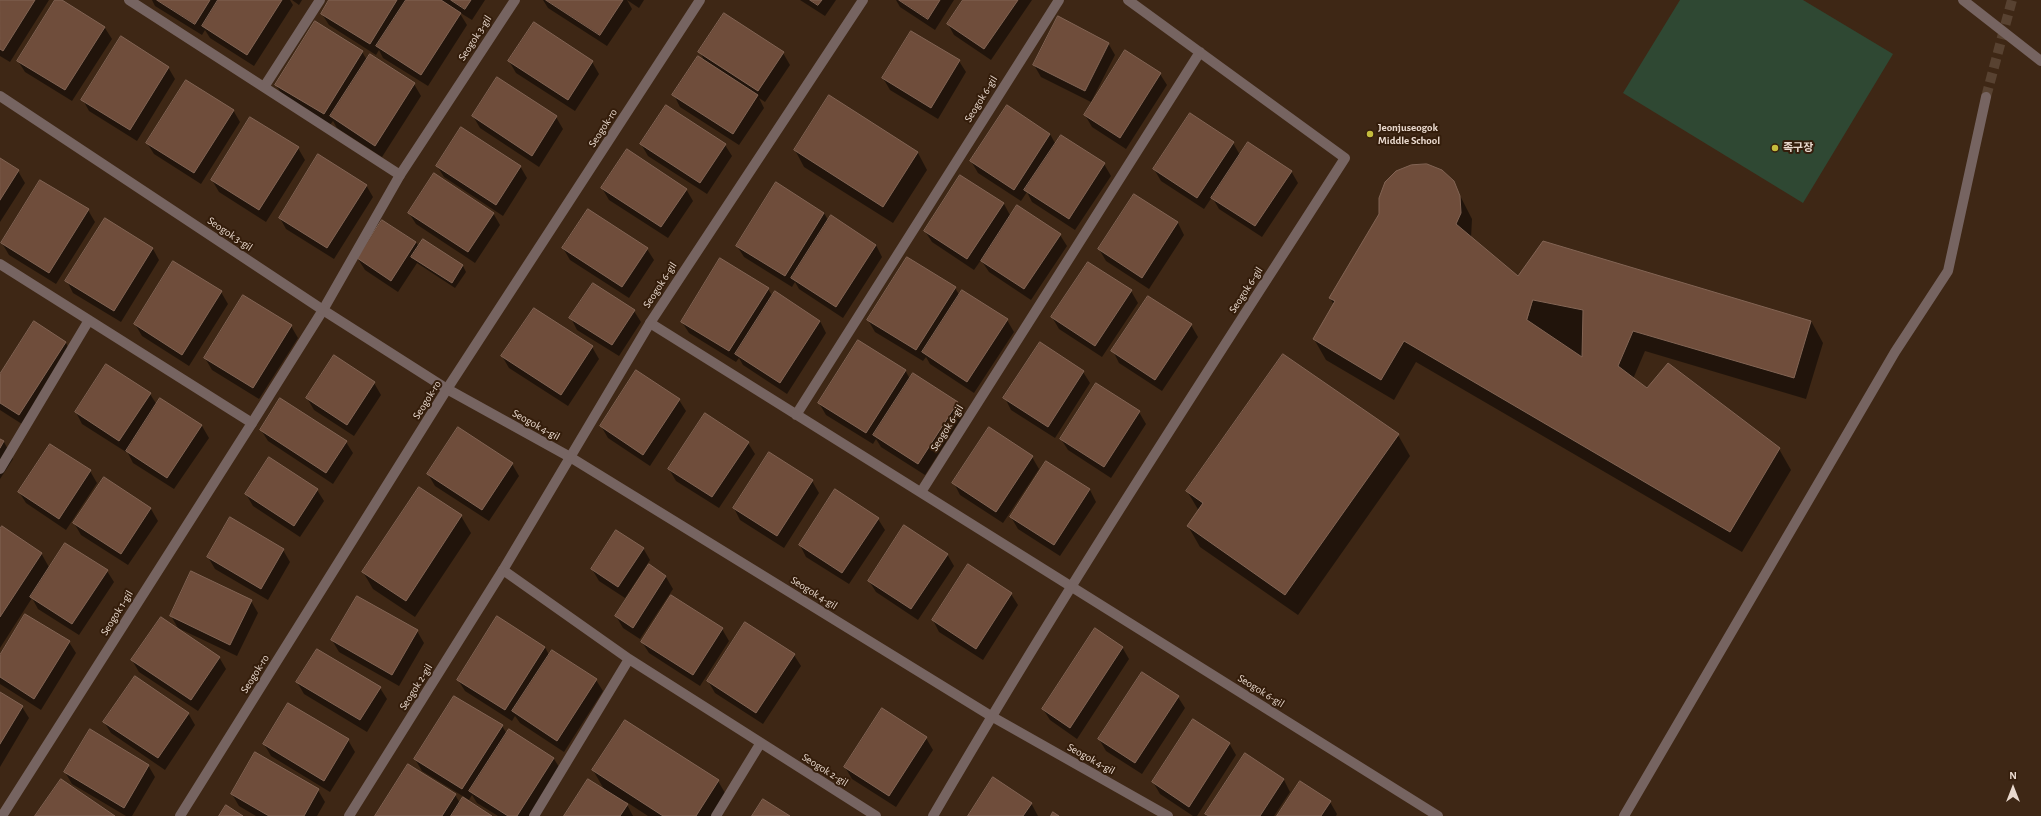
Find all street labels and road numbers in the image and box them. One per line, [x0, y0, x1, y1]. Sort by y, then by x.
street label: Seogok 3-gil [455, 13, 495, 63]
street label: Seogok 6-gil [962, 73, 1000, 125]
street label: Seogok-ro [586, 106, 620, 150]
street label: Seogok 3-gil [205, 214, 255, 254]
street label: Seogok 6-gil [640, 259, 680, 311]
street label: Seogok 6-gil [1226, 264, 1266, 316]
street label: Seogok-ro [410, 378, 444, 422]
street label: Seogok 6-gil [928, 402, 966, 454]
street label: Seogok 4-gil [510, 407, 562, 443]
street label: Seogok 4-gil [788, 574, 840, 612]
street label: Seogok 1-gil [98, 588, 136, 638]
street label: Seogok-ro [238, 652, 272, 696]
street label: Seogok 2-gil [397, 661, 435, 713]
street label: Seogok 6-gil [1235, 672, 1287, 710]
street label: Seogok 4-gil [1065, 741, 1117, 777]
street label: Seogok 2-gil [799, 751, 851, 789]

